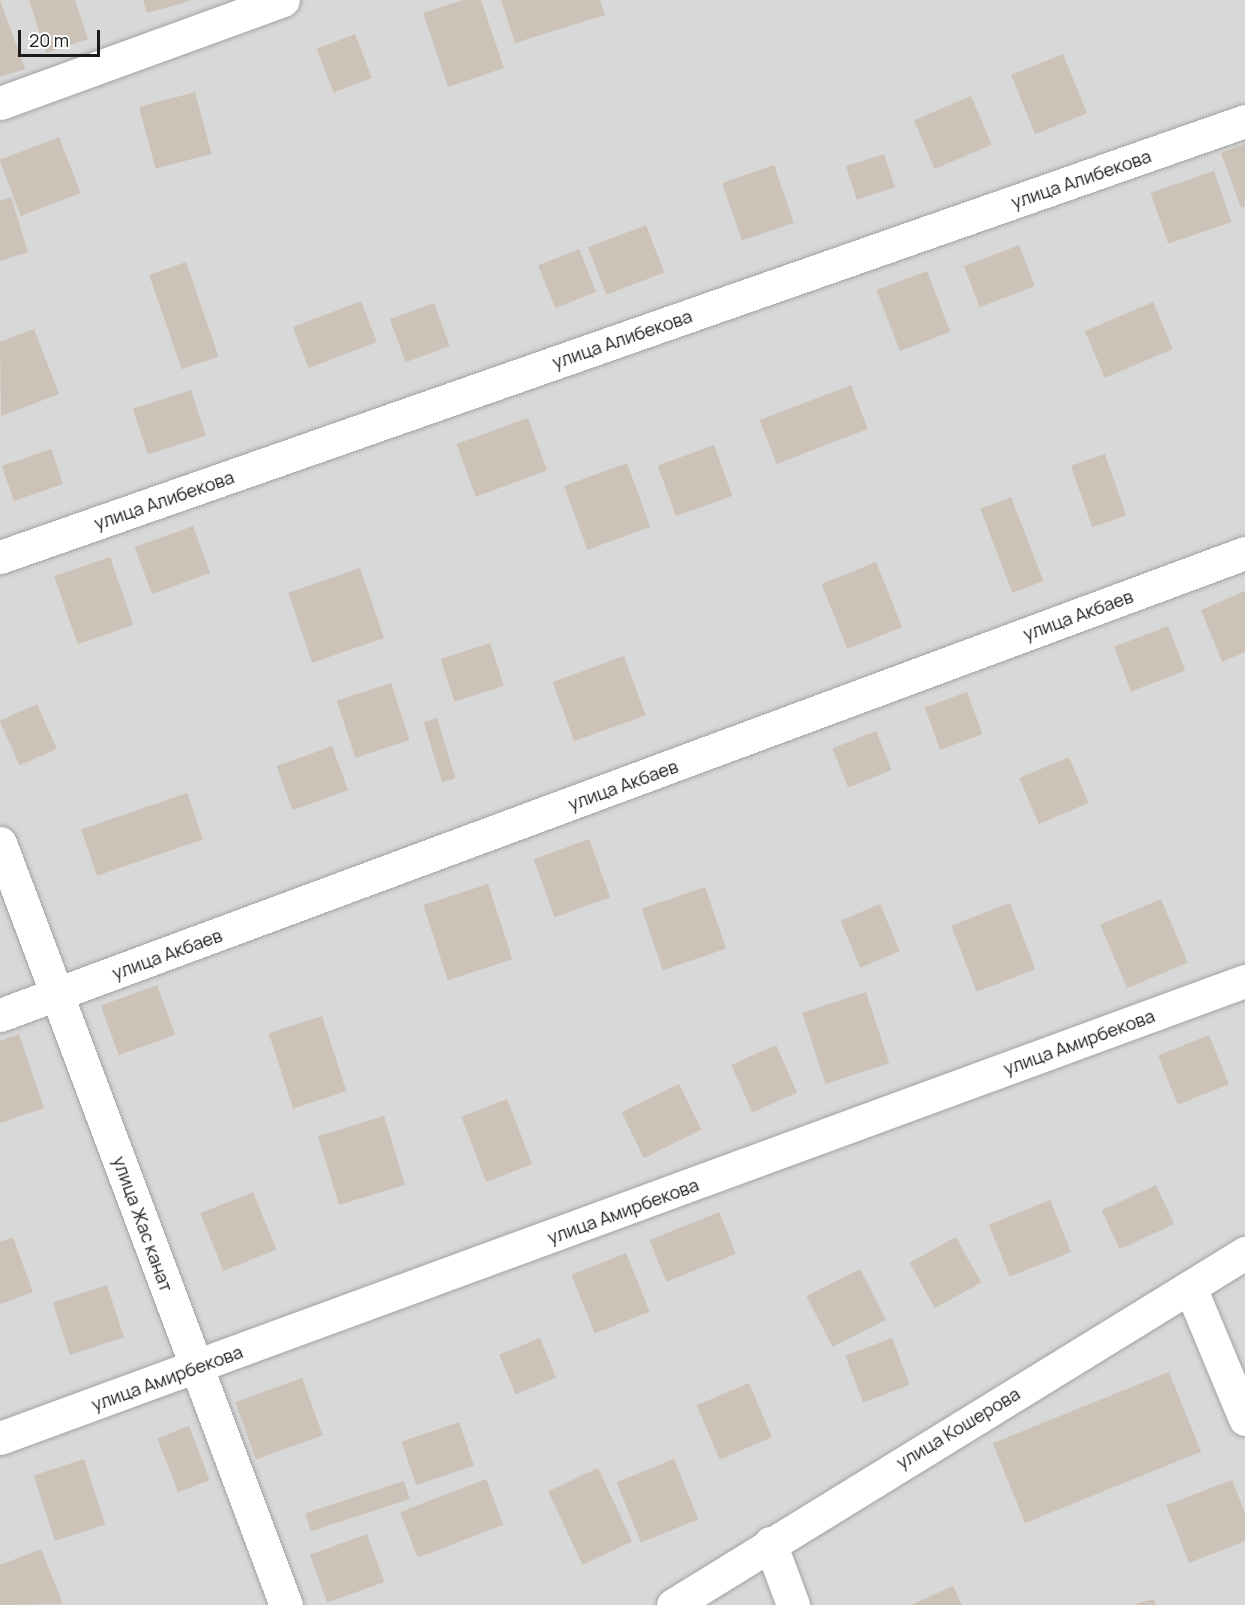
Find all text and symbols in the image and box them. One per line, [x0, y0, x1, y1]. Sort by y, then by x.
scale bar [21, 18, 104, 56]
text: 20 m [29, 28, 69, 52]
street label: улица Алибекова [1008, 145, 1154, 213]
street label: улица Алибекова [549, 305, 695, 373]
street label: улица Алибекова [91, 466, 237, 534]
street label: улица Акбаев [1020, 585, 1136, 645]
street label: улица Акбаев [565, 755, 681, 815]
street label: улица Акбаев [109, 924, 225, 984]
street label: улица Амирбекова [1000, 1005, 1158, 1079]
street label: улица Жас канат [108, 1153, 178, 1295]
street label: улица Амирбекова [544, 1174, 702, 1248]
street label: улица Амирбекова [88, 1341, 246, 1415]
street label: улица Кошерова [892, 1383, 1024, 1473]

